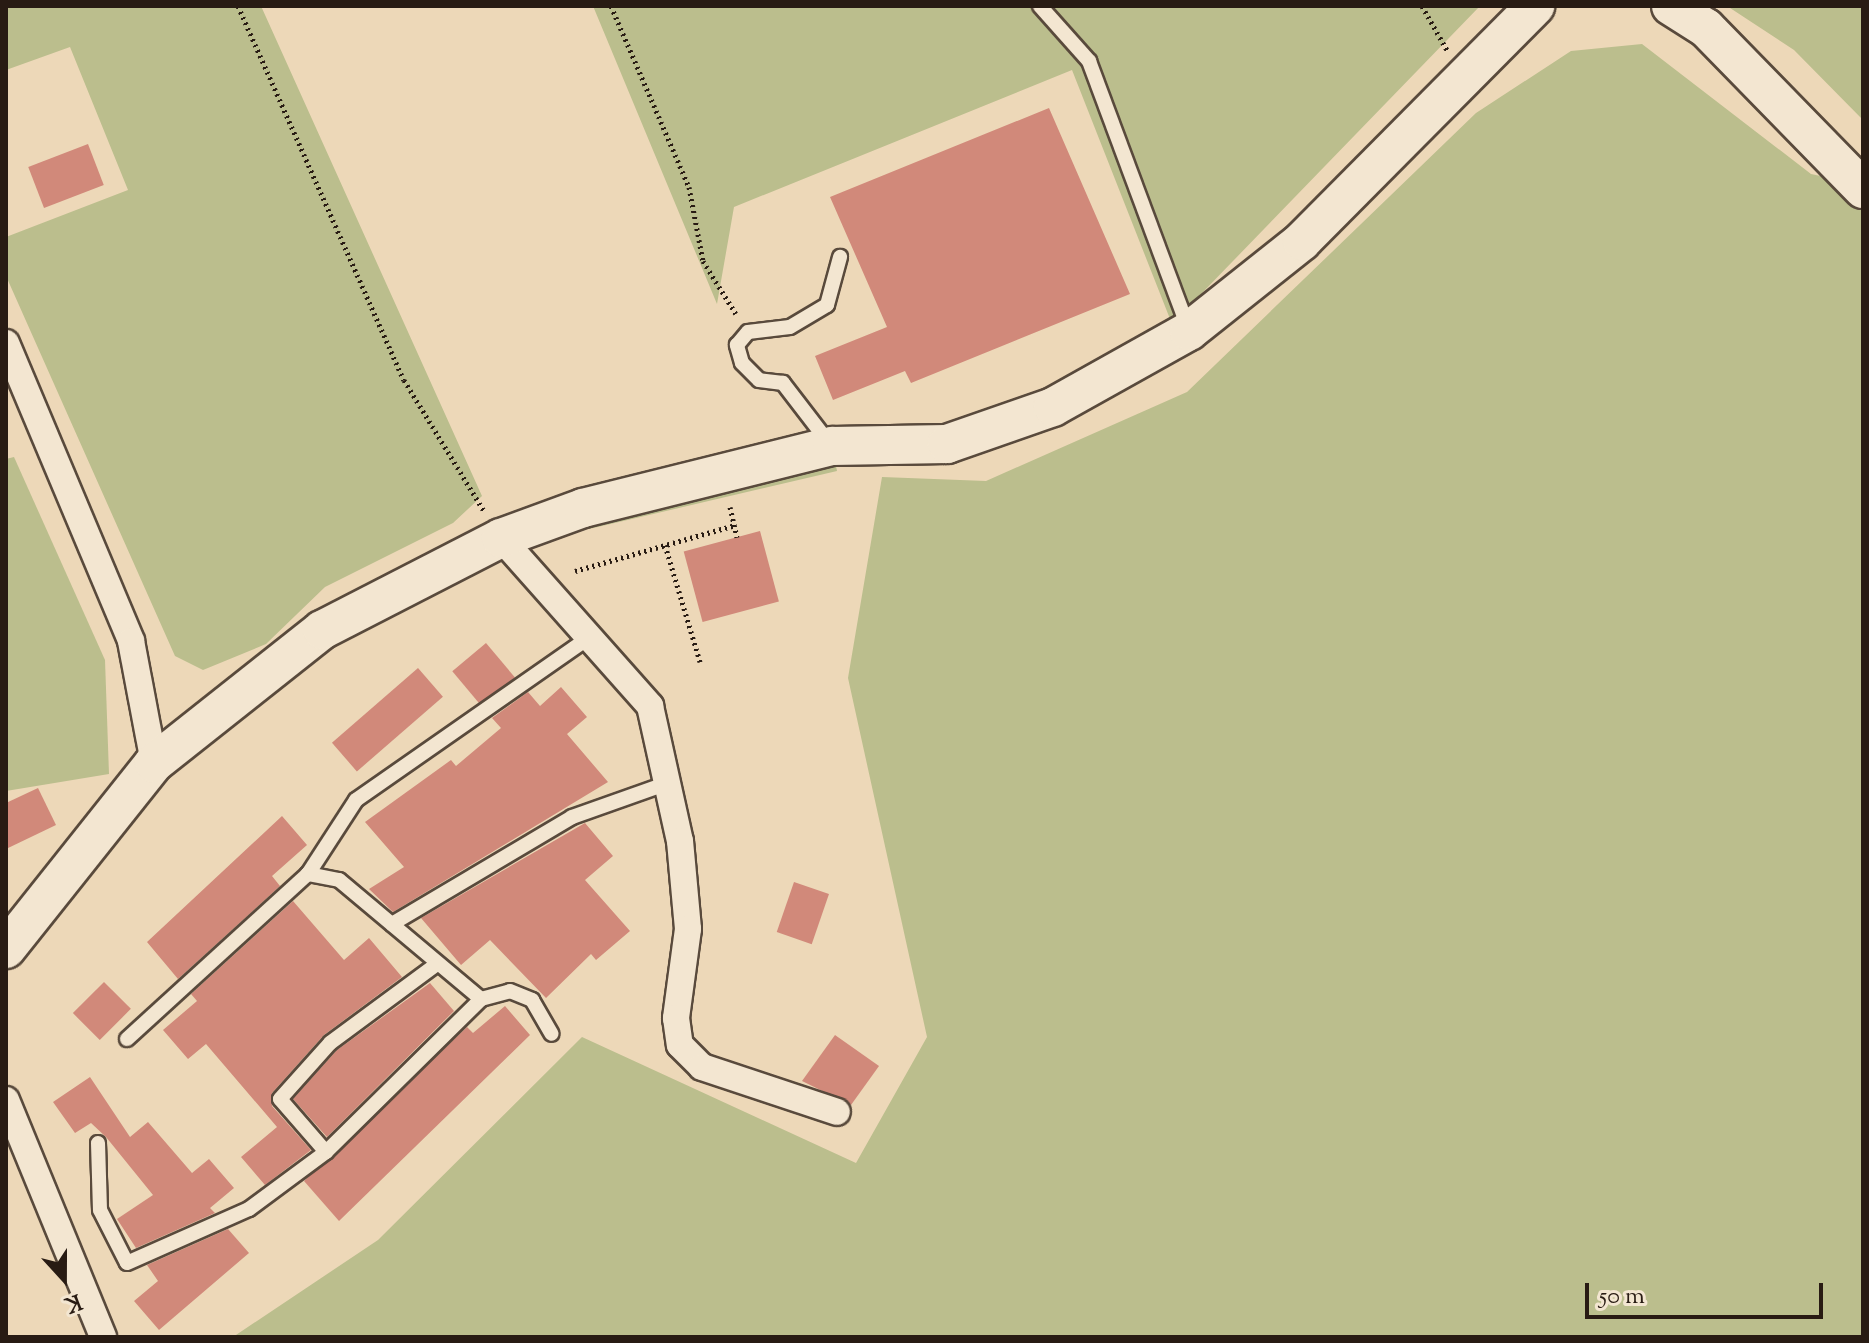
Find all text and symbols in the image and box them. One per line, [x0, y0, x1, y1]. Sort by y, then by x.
north arrow [24, 1239, 104, 1319]
scale bar [1589, 1267, 1827, 1317]
text: 50 m [1599, 1280, 1645, 1314]
text: K [59, 1284, 86, 1319]

